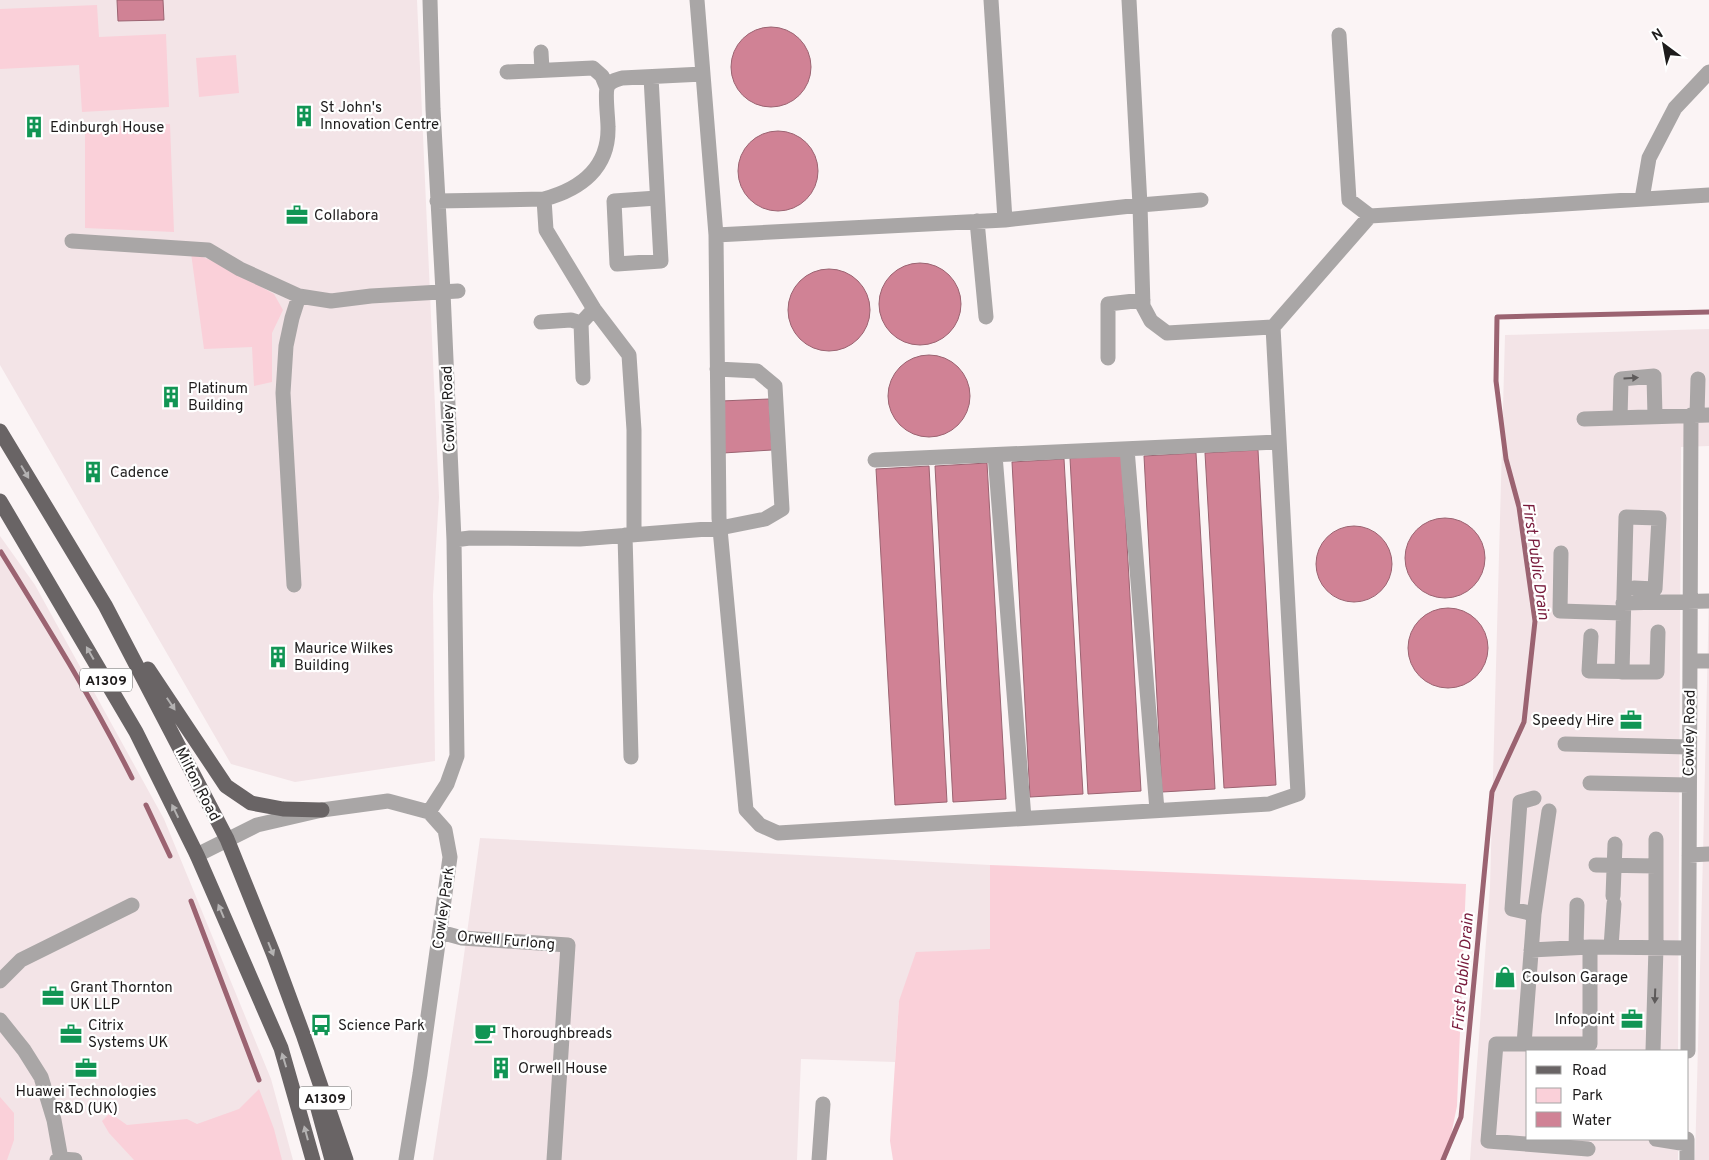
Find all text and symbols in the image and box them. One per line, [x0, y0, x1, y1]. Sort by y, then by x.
north arrow [1639, 20, 1689, 70]
text: N [1649, 25, 1667, 45]
place label: St John's Innovation Centre [320, 99, 439, 135]
building icon: St John's Innovation Centre [291, 103, 317, 129]
building icon: Edinburgh House [21, 114, 47, 140]
place label: Edinburgh House [50, 119, 164, 138]
office icon: Collabora [284, 202, 310, 228]
place label: Collabora [314, 207, 378, 226]
street label: Cowley Road [438, 365, 461, 453]
one-way arrow [1623, 374, 1639, 382]
place label: Platinum Building [188, 380, 248, 416]
building icon: Platinum Building [158, 384, 184, 410]
building icon: Cadence [80, 459, 106, 485]
place label: Cadence [110, 464, 169, 483]
one-way arrow [21, 466, 30, 479]
water label: First Public Drain [1517, 501, 1553, 621]
place label: Maurice Wilkes Building [294, 640, 393, 676]
building icon: Maurice Wilkes Building [265, 644, 291, 670]
one-way arrow [85, 646, 94, 659]
road number: A1309 [80, 668, 132, 692]
street label: Cowley Road [1680, 690, 1701, 776]
one-way arrow [167, 697, 176, 711]
office icon: Speedy Hire [1618, 707, 1644, 733]
place label: Speedy Hire [1532, 712, 1614, 731]
street label: Milton Road [170, 745, 223, 825]
one-way arrow [171, 804, 179, 818]
street label: Cowley Park [429, 866, 460, 951]
one-way arrow [217, 904, 225, 918]
water label: First Public Drain [1449, 912, 1479, 1032]
street label: Orwell Furlong [456, 928, 556, 955]
one-way arrow [268, 942, 275, 957]
shop icon: Coulson Garage [1492, 964, 1518, 990]
place label: Coulson Garage [1522, 969, 1628, 988]
place label: Grant Thornton UK LLP [70, 979, 173, 1015]
office icon: Grant Thornton UK LLP [40, 983, 66, 1009]
one-way arrow [1651, 988, 1659, 1004]
office icon: Infopoint [1619, 1006, 1645, 1032]
place label: Infopoint [1555, 1011, 1615, 1030]
bus stop icon: Science Park [308, 1012, 334, 1038]
place label: Citrix Systems UK [88, 1017, 169, 1053]
place label: Science Park [338, 1017, 425, 1036]
cafe icon: Thoroughbreads [472, 1020, 498, 1046]
office icon: Citrix Systems UK [58, 1021, 84, 1047]
place label: Thoroughbreads [502, 1025, 612, 1044]
legend [1526, 1050, 1689, 1140]
one-way arrow [280, 1053, 288, 1068]
office icon: Huawei Technologies R&D (UK) [73, 1055, 99, 1081]
building icon: Orwell House [488, 1055, 514, 1081]
place label: Orwell House [518, 1060, 607, 1079]
text: Road [1572, 1062, 1607, 1081]
place label: Huawei Technologies R&D (UK) [16, 1083, 156, 1119]
road number: A1309 [299, 1086, 351, 1110]
text: Park [1572, 1087, 1603, 1106]
text: Water [1572, 1112, 1612, 1131]
one-way arrow [301, 1126, 309, 1141]

